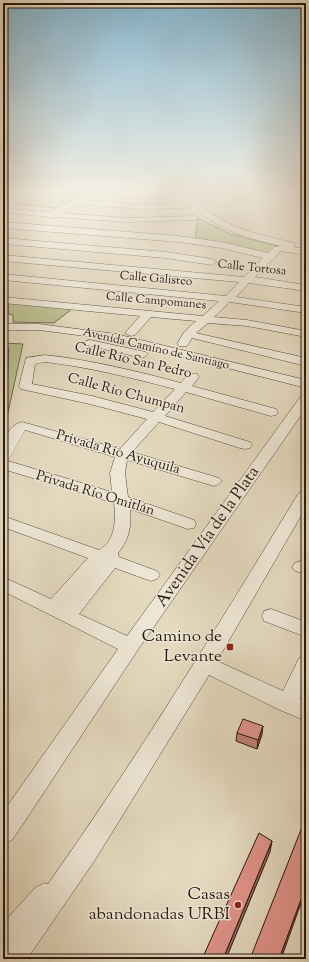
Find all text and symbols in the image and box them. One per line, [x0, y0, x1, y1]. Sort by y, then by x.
street label: Calle Tortosa [217, 255, 288, 281]
street label: Calle Galisteo [119, 267, 193, 291]
street label: Calle Campomanes [105, 288, 207, 314]
street label: Avenida Camino de Santiago [81, 323, 232, 375]
street label: Calle Río San Pedro [72, 338, 194, 384]
street label: Calle Río Chumpan [65, 369, 187, 419]
street label: Privada Río Ayuquila [54, 426, 183, 480]
street label: Avenida Vía de la Plata [150, 462, 266, 612]
street label: Privada Río Omitlán [33, 466, 157, 522]
place label: Camino de Levante [142, 625, 222, 669]
marker: Camino de Levante [225, 642, 235, 652]
place label: Casas abandonadas URBI [89, 883, 230, 927]
marker: Casas abandonadas URBI [233, 900, 243, 910]

